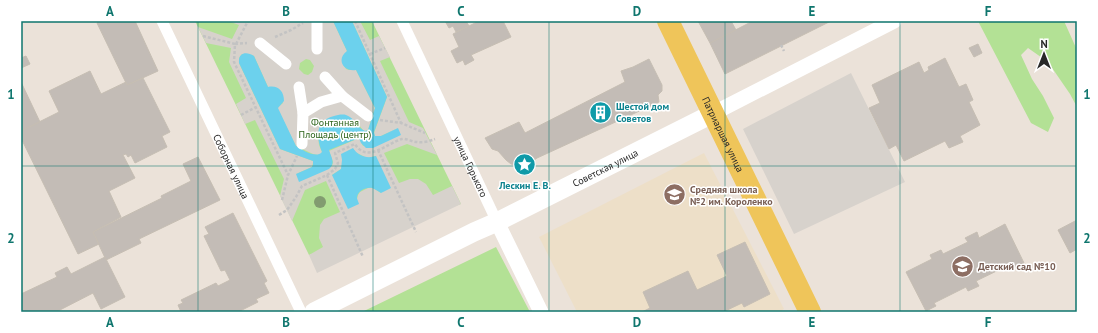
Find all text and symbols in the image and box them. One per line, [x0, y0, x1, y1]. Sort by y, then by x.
text: A [106, 3, 114, 20]
text: B [282, 3, 290, 20]
text: C [457, 3, 465, 20]
text: D [633, 3, 641, 20]
text: E [809, 3, 816, 20]
text: F [985, 3, 992, 20]
north arrow [1024, 34, 1064, 74]
text: N [1040, 37, 1048, 51]
text: 1 [7, 86, 15, 103]
text: 1 [1083, 86, 1091, 103]
street label: Патриаршая улица [699, 95, 747, 174]
building icon: Шестой дом Советов [588, 99, 614, 125]
place label: Шестой дом Советов [616, 100, 669, 125]
park label: Фонтанная Площадь (центр) [299, 116, 372, 141]
street label: Соборная улица [210, 132, 252, 201]
street label: улица Горького [450, 134, 490, 199]
street label: Советская улица [570, 146, 640, 190]
place icon: Лескин Е. В. [512, 152, 538, 178]
place label: Лескин Е. В. [498, 179, 551, 192]
school or university icon: Средняя школа №2 им. Короленко [661, 182, 687, 208]
place label: Средняя школа №2 им. Короленко [690, 183, 773, 208]
text: 2 [7, 230, 15, 247]
text: 2 [1083, 230, 1091, 247]
school or university icon: Детский сад №10 [950, 253, 976, 279]
place label: Детский сад №10 [978, 260, 1056, 273]
text: A [106, 314, 114, 331]
text: B [282, 314, 290, 331]
text: C [457, 314, 465, 331]
text: D [633, 314, 641, 331]
text: E [809, 314, 816, 331]
text: F [985, 314, 992, 331]

